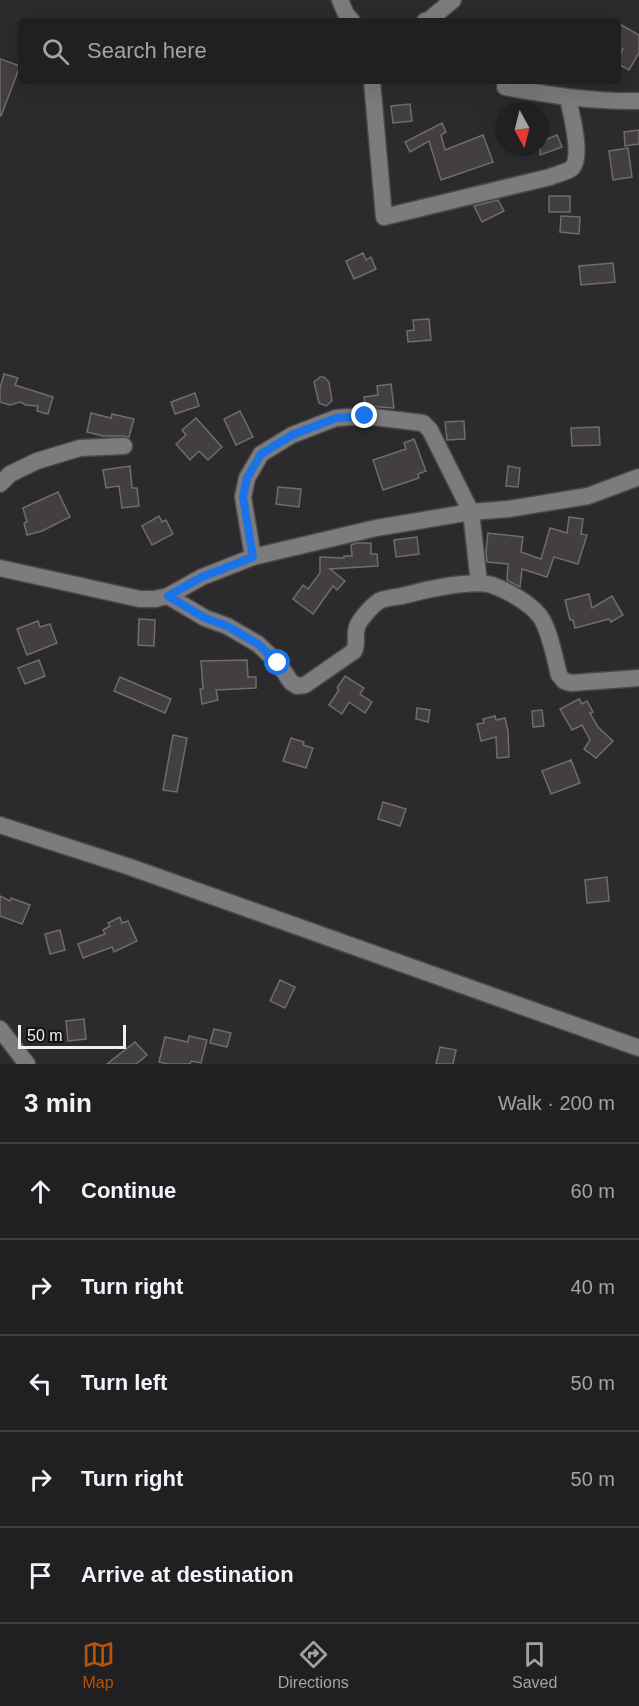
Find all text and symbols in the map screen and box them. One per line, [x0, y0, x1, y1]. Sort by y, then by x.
search box [18, 18, 621, 84]
icon: search [39, 35, 72, 68]
text: Search here [87, 38, 207, 63]
north arrow [495, 102, 549, 156]
route end [351, 402, 377, 428]
route start [264, 649, 290, 675]
scale bar [18, 1022, 126, 1050]
text: 50 m [27, 1027, 63, 1044]
text: 3 min [24, 1088, 92, 1118]
text: Walk · 200 m [498, 1092, 615, 1114]
icon: ahead [24, 1175, 57, 1208]
text: Continue [81, 1178, 176, 1203]
text: 60 m [571, 1180, 615, 1202]
icon: right [24, 1271, 57, 1304]
text: Turn right [81, 1274, 183, 1299]
text: 40 m [571, 1276, 615, 1298]
icon: left [24, 1367, 57, 1400]
text: Turn left [81, 1370, 167, 1395]
text: 50 m [571, 1372, 615, 1394]
icon: right [24, 1463, 57, 1496]
text: Turn right [81, 1466, 183, 1491]
text: 50 m [571, 1468, 615, 1490]
icon: arrive [24, 1559, 57, 1592]
text: Arrive at destination [81, 1562, 294, 1587]
tab: Map [82, 1638, 115, 1692]
tab: Directions [278, 1638, 349, 1692]
tab: Saved [512, 1638, 557, 1692]

